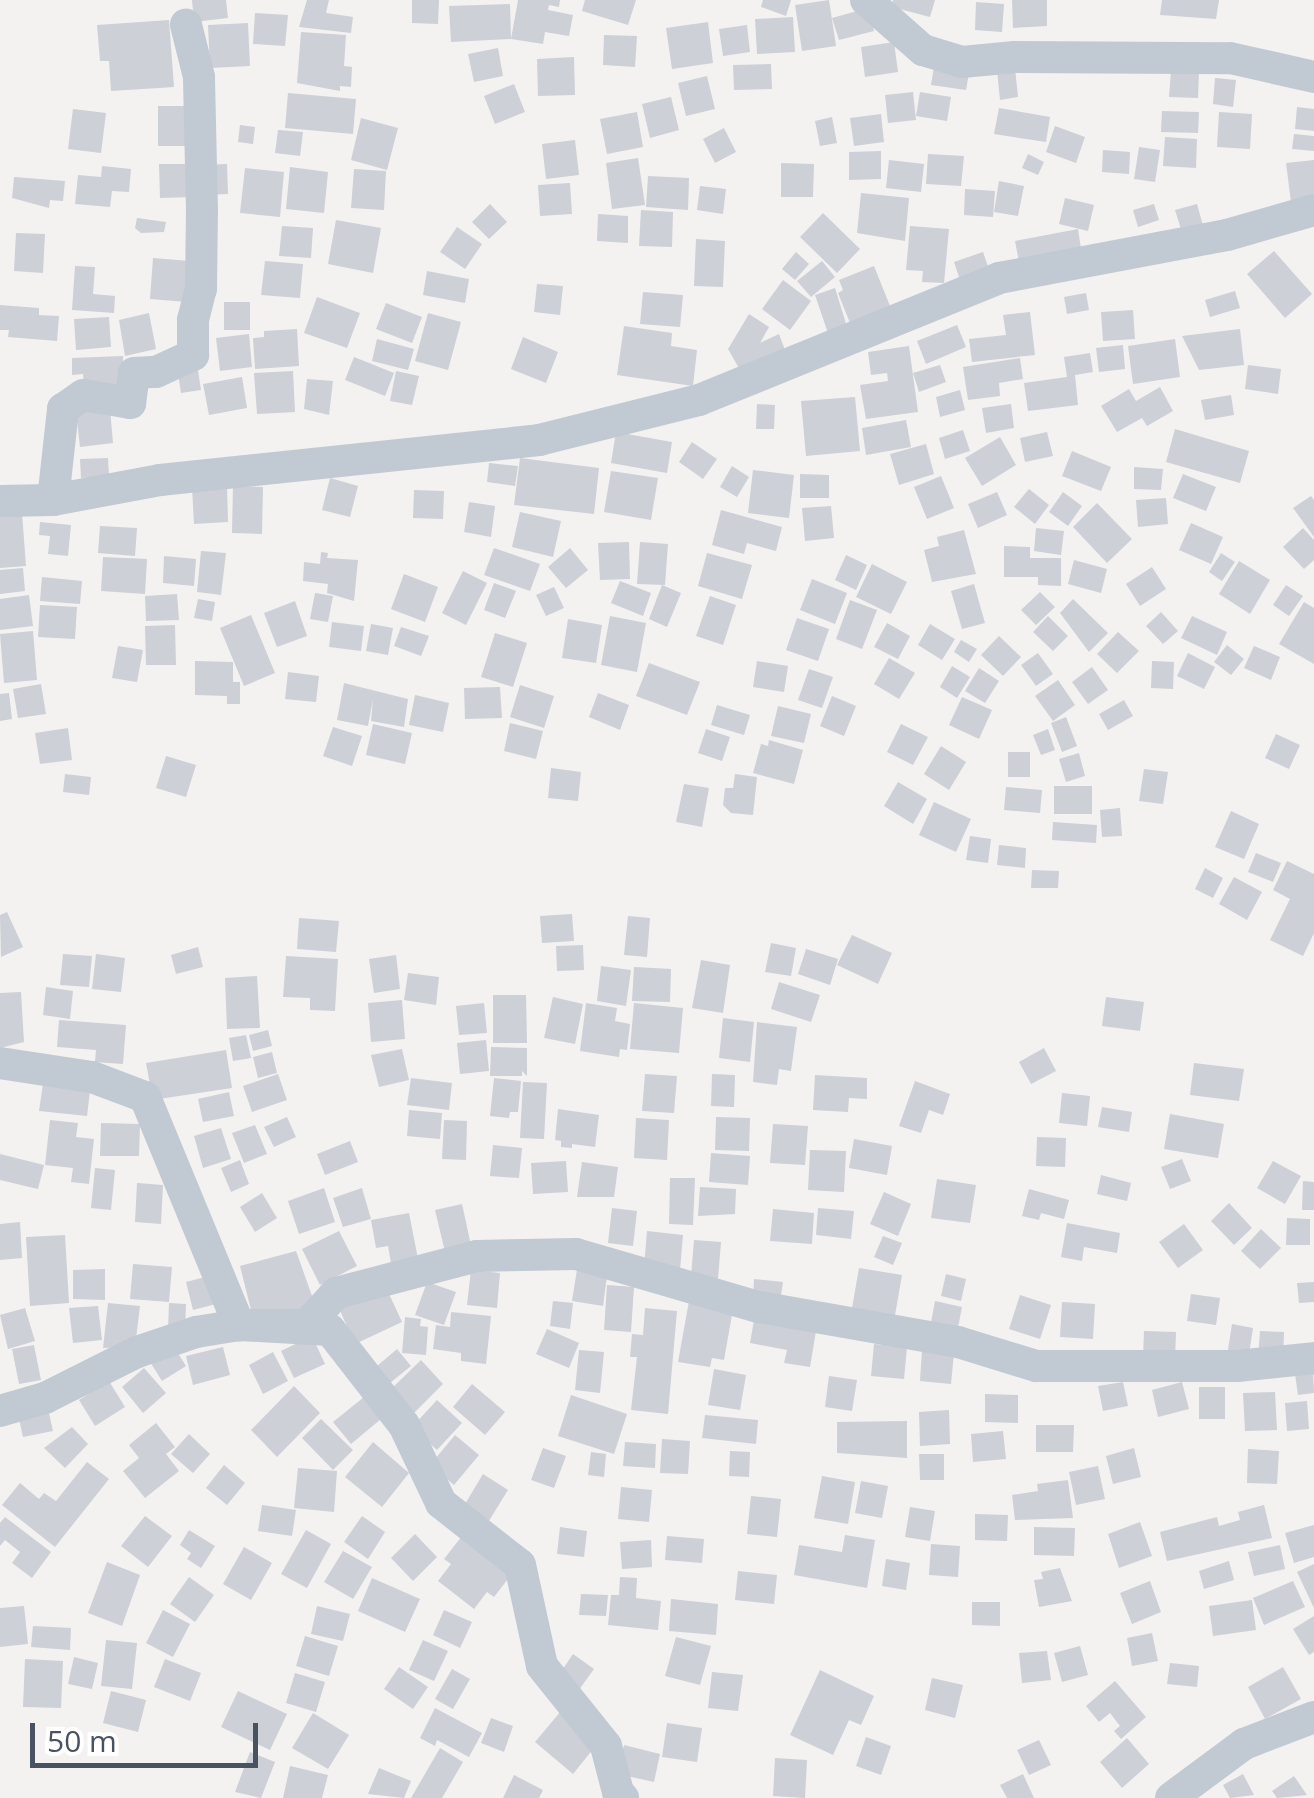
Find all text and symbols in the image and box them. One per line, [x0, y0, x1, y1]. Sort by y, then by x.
scale bar [35, 1703, 262, 1765]
text: 50 m [47, 1720, 117, 1761]

